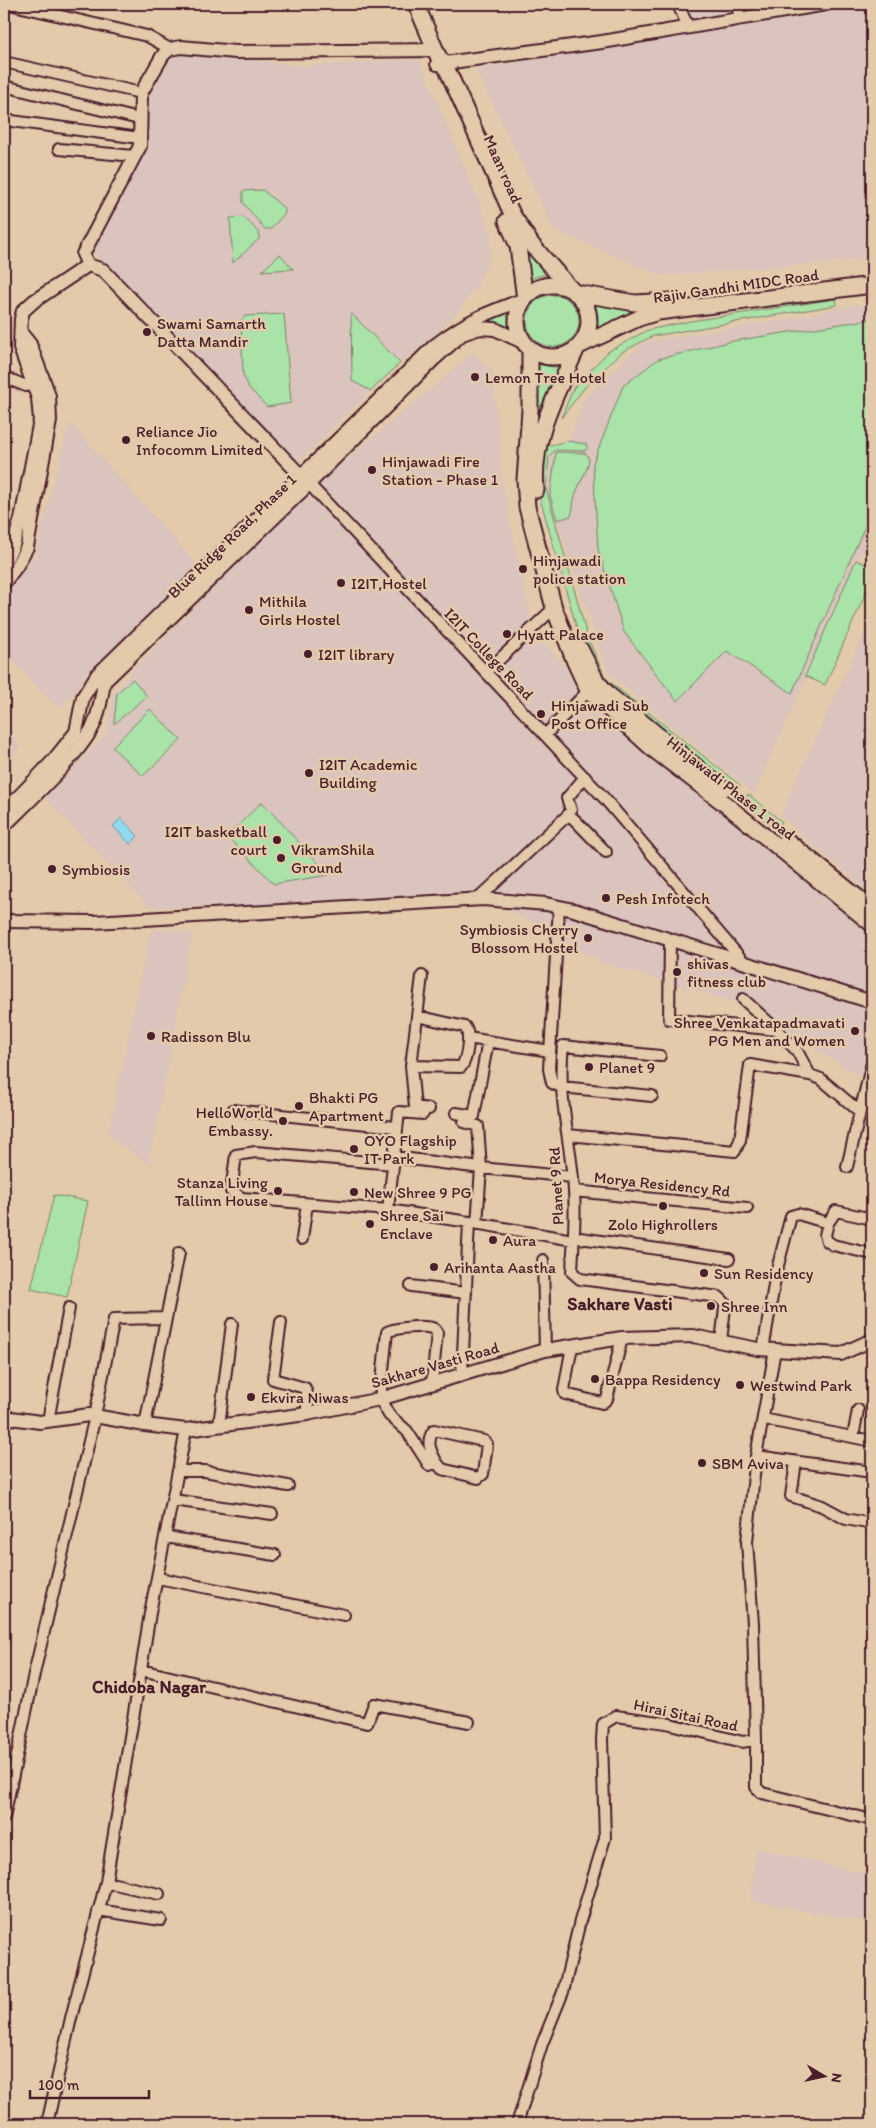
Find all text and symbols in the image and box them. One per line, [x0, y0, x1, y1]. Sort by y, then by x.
street label: Maan road [480, 132, 527, 206]
street label: Rajiv Gandhi MIDC Road [652, 265, 820, 307]
place label: Swami Samarth Datta Mandir [157, 314, 266, 351]
marker: Swami Samarth Datta Mandir [141, 326, 153, 338]
place label: Lemon Tree Hotel [485, 368, 607, 387]
marker: Lemon Tree Hotel [469, 371, 481, 383]
place label: Reliance Jio Infocomm Limited [136, 422, 263, 459]
marker: Reliance Jio Infocomm Limited [120, 434, 132, 446]
place label: Hinjawadi Fire Station - Phase 1 [382, 452, 499, 489]
marker: Hinjawadi Fire Station - Phase 1 [366, 464, 378, 476]
street label: Blue Ridge Road, Phase 1 [164, 469, 300, 602]
place label: Hinjawadi police station [533, 551, 626, 588]
marker: Hinjawadi police station [517, 563, 529, 575]
place label: I2IT,Hostel [351, 574, 427, 593]
marker: I2IT,Hostel [335, 577, 347, 589]
place label: Mithila Girls Hostel [259, 592, 341, 629]
marker: Mithila Girls Hostel [243, 604, 255, 616]
street label: I2IT College Road [440, 604, 538, 704]
place label: Hyatt Palace [517, 625, 604, 644]
marker: Hyatt Palace [501, 628, 513, 640]
place label: I2IT library [318, 645, 395, 664]
marker: I2IT library [302, 648, 314, 660]
place label: Hinjawadi Sub Post Office [551, 696, 649, 733]
marker: Hinjawadi Sub Post Office [535, 708, 547, 720]
street label: Hinjawadi Phase 1 road [663, 732, 799, 844]
place label: I2IT Academic Building [319, 755, 417, 792]
marker: I2IT Academic Building [303, 767, 315, 779]
place label: I2IT basketball court [165, 822, 267, 859]
marker: I2IT basketball court [271, 834, 283, 846]
place label: VikramShila Ground [291, 840, 375, 877]
marker: VikramShila Ground [275, 852, 287, 864]
place label: Symbiosis [62, 860, 130, 879]
marker: Symbiosis [46, 863, 58, 875]
place label: Pesh Infotech [616, 889, 710, 908]
marker: Pesh Infotech [600, 892, 612, 904]
place label: Symbiosis Cherry Blossom Hostel [460, 920, 578, 957]
marker: Symbiosis Cherry Blossom Hostel [582, 932, 594, 944]
place label: shivas fitness club [687, 954, 766, 991]
marker: shivas fitness club [671, 966, 683, 978]
place label: Shree Venkatapadmavati PG Men and Women [674, 1013, 845, 1050]
marker: Shree Venkatapadmavati PG Men and Women [849, 1025, 861, 1037]
place label: Radisson Blu [161, 1027, 251, 1046]
marker: Radisson Blu [145, 1030, 157, 1042]
place label: Planet 9 [599, 1058, 655, 1077]
marker: Planet 9 [583, 1061, 595, 1073]
place label: Bhakti PG Apartment [309, 1088, 384, 1125]
marker: Bhakti PG Apartment [293, 1100, 305, 1112]
place label: HelloWorld Embassy. [196, 1103, 273, 1140]
marker: HelloWorld Embassy. [277, 1115, 289, 1127]
place label: OYO Flagship IT Park [364, 1131, 457, 1168]
marker: OYO Flagship IT Park [348, 1143, 360, 1155]
street label: Planet 9 Rd [544, 1146, 568, 1226]
street label: Morya Residency Rd [593, 1167, 731, 1201]
place label: Stanza Living Tallinn House [175, 1173, 269, 1210]
place label: New Shree 9 PG [364, 1183, 472, 1202]
marker: Stanza Living Tallinn House [272, 1185, 284, 1197]
marker: New Shree 9 PG [348, 1186, 360, 1198]
marker: Zolo Highrollers [657, 1200, 669, 1212]
place label: Shree Sai Enclave [380, 1206, 444, 1243]
place label: Zolo Highrollers [608, 1215, 718, 1234]
marker: Shree Sai Enclave [364, 1218, 376, 1230]
place label: Aura [503, 1231, 536, 1250]
marker: Aura [487, 1234, 499, 1246]
place label: Arihanta Aastha [444, 1258, 556, 1277]
marker: Arihanta Aastha [428, 1261, 440, 1273]
place label: Sun Residency [714, 1264, 814, 1283]
marker: Sun Residency [698, 1267, 710, 1279]
district label: Sakhare Vasti [567, 1293, 673, 1315]
place label: Shree Inn [721, 1297, 788, 1316]
marker: Shree Inn [705, 1300, 717, 1312]
street label: Sakhare Vasti Road [369, 1338, 501, 1392]
place label: Bappa Residency [605, 1370, 721, 1389]
marker: Bappa Residency [589, 1373, 601, 1385]
place label: Westwind Park [750, 1376, 853, 1395]
marker: Westwind Park [734, 1379, 746, 1391]
place label: Ekvira Niwas [261, 1388, 349, 1407]
marker: Ekvira Niwas [245, 1391, 257, 1403]
place label: SBM Aviva [712, 1454, 784, 1473]
marker: SBM Aviva [696, 1457, 708, 1469]
district label: Chidoba Nagar [92, 1676, 207, 1698]
street label: Hirai Sitai Road [632, 1695, 740, 1735]
north arrow [798, 2050, 848, 2100]
scale bar [30, 2068, 149, 2100]
text: N [827, 2072, 845, 2084]
text: 100 m [38, 2076, 80, 2094]

